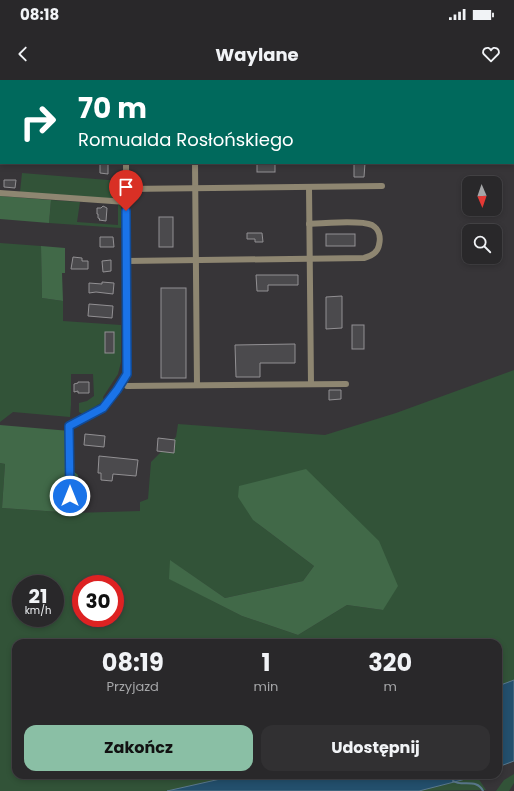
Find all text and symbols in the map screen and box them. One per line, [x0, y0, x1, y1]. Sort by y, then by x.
text: 08:18 [20, 4, 59, 25]
text: Waylane [215, 42, 299, 67]
icon: back [12, 43, 34, 65]
icon: heart [480, 43, 502, 65]
text: 70 m [78, 89, 147, 128]
icon: right [12, 96, 64, 148]
text: Romualda Rosłońskiego [78, 127, 294, 152]
pin [109, 170, 143, 211]
icon: arrive [115, 176, 137, 198]
north arrow [462, 176, 502, 216]
map controls [462, 176, 502, 264]
button: search [462, 224, 502, 264]
position arrow [49, 475, 91, 517]
speed limit sign: 30 [72, 575, 124, 627]
text: 21 [29, 582, 47, 610]
text: km/h [25, 603, 51, 618]
text: 08:19 [102, 646, 164, 679]
text: 1 [261, 646, 270, 679]
text: 320 [368, 646, 412, 679]
text: Przyjazd [107, 677, 159, 696]
text: min [254, 677, 278, 696]
text: m [384, 677, 397, 696]
button: Zakończ [24, 725, 253, 771]
button: Udostępnij [261, 725, 490, 771]

